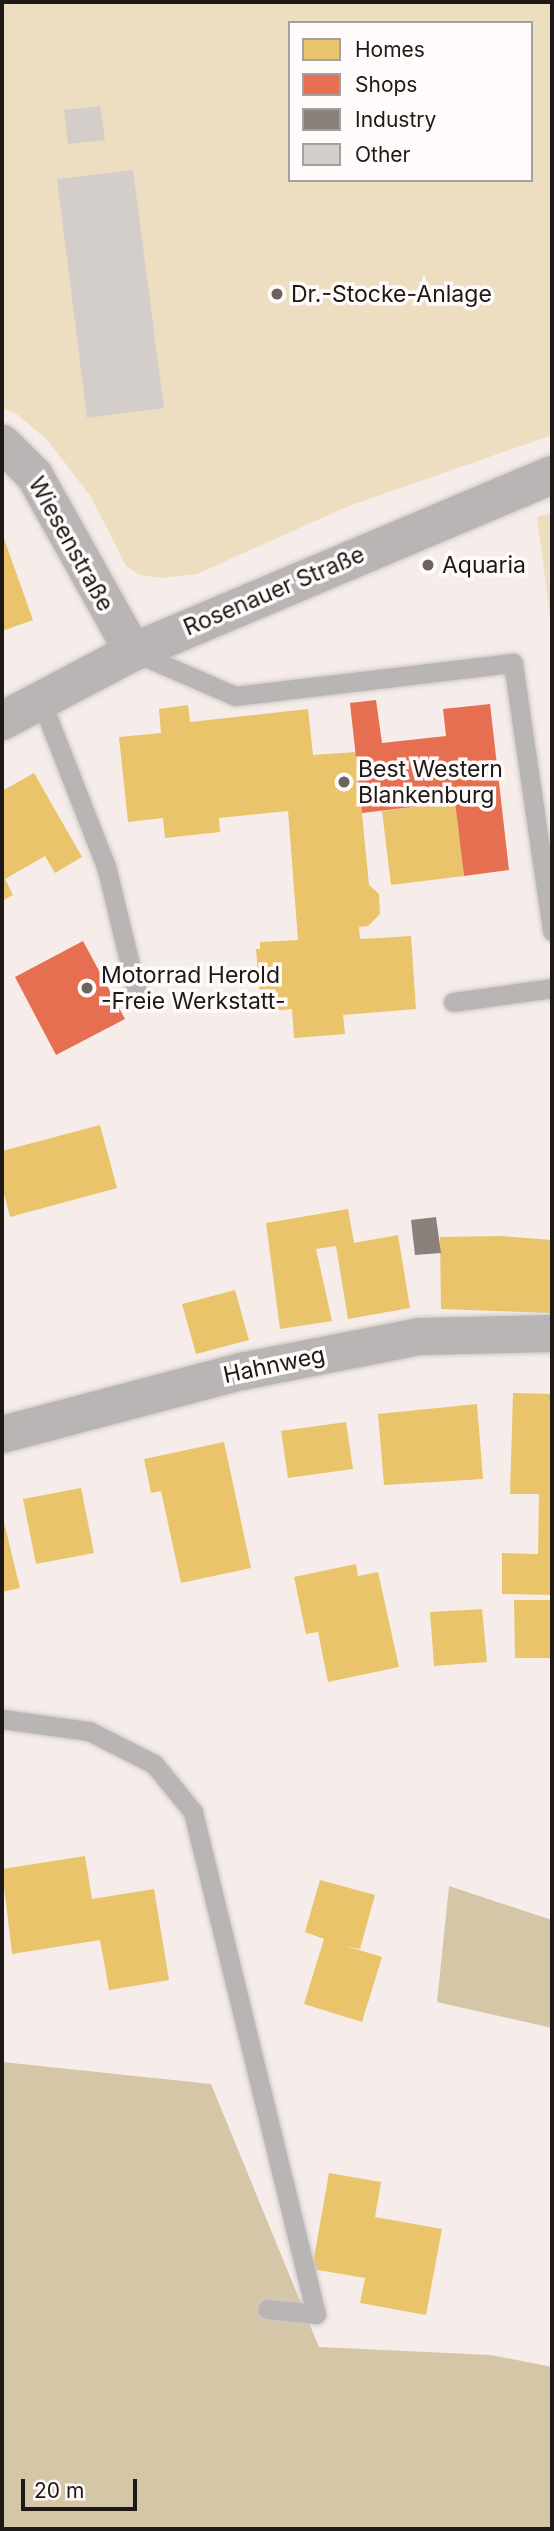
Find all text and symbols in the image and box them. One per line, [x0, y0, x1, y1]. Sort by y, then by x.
legend [288, 21, 533, 182]
text: Homes [355, 37, 425, 62]
text: Shops [355, 72, 417, 97]
text: Industry [355, 107, 436, 132]
text: Other [355, 142, 411, 167]
place label: Dr.-Stocke-Anlage [291, 280, 492, 308]
marker: Dr.-Stocke-Anlage [269, 286, 285, 302]
street label: Wiesenstraße [23, 472, 119, 616]
street label: Rosenauer Straße [179, 540, 369, 642]
place label: Aquaria [442, 551, 526, 579]
marker: Aquaria [420, 557, 436, 573]
place label: Best Western Blankenburg [358, 755, 503, 809]
marker: Best Western Blankenburg [336, 774, 352, 790]
place label: Motorrad Herold -Freie Werkstatt- [101, 961, 285, 1015]
marker: Motorrad Herold -Freie Werkstatt- [79, 980, 95, 996]
street label: Hahnweg [221, 1341, 327, 1389]
scale bar [24, 2464, 140, 2508]
text: 20 m [34, 2478, 84, 2503]

